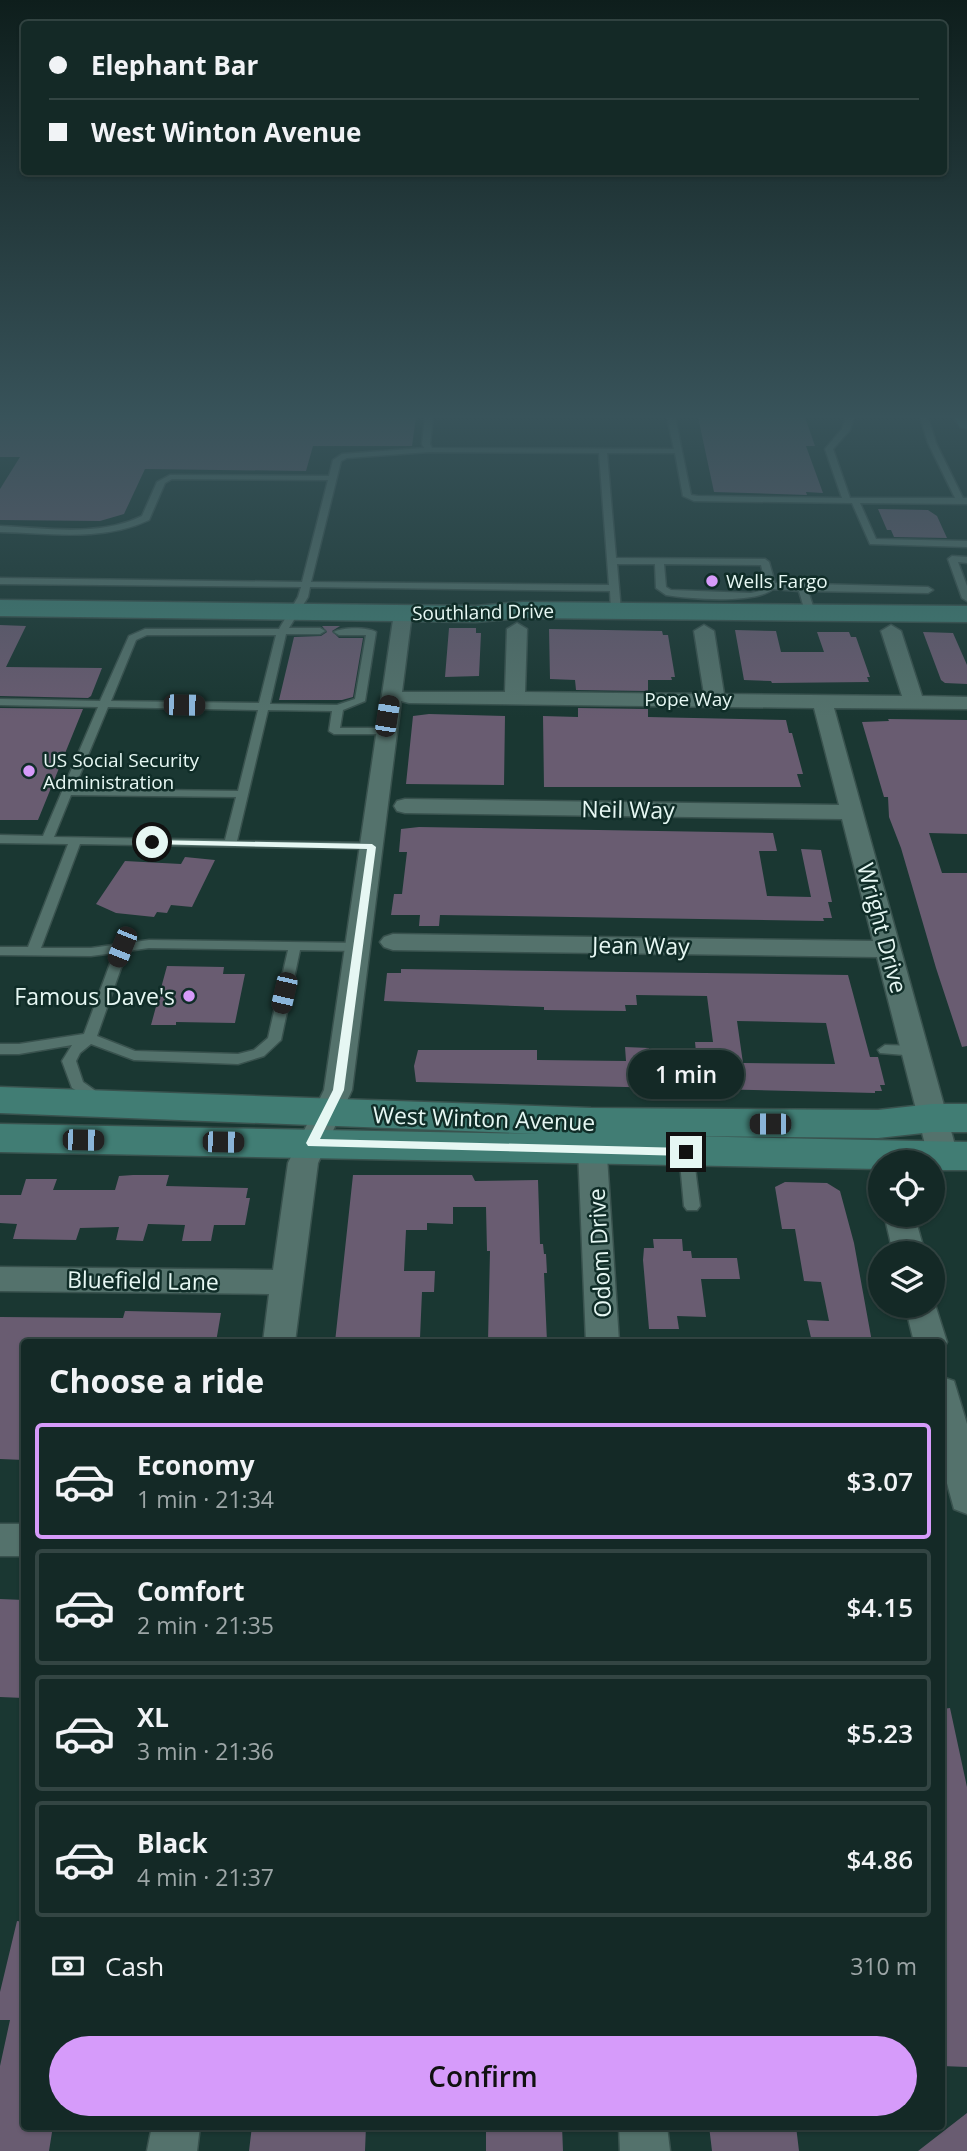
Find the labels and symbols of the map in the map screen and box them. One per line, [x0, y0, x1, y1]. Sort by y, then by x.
place label: Wells Fargo [726, 568, 828, 594]
marker: Wells Fargo [704, 573, 720, 589]
street label: Southland Drive [412, 598, 554, 626]
street label: Pope Way [644, 686, 732, 712]
car [163, 694, 206, 716]
car [374, 694, 401, 738]
place label: US Social Security Administration [43, 747, 199, 795]
marker: US Social Security Administration [21, 763, 37, 779]
street label: Neil Way [581, 792, 675, 826]
route start [136, 826, 168, 858]
street label: Wright Drive [850, 859, 916, 997]
car [105, 924, 140, 970]
street label: Jean Way [590, 928, 690, 962]
car [270, 970, 299, 1016]
place label: Famous Dave's [14, 980, 175, 1012]
marker: Famous Dave's [181, 988, 197, 1004]
callout: 1 min [628, 1050, 744, 1100]
street label: West Winton Avenue [372, 1098, 596, 1138]
car [750, 1114, 792, 1135]
car [62, 1129, 105, 1151]
car [202, 1131, 245, 1153]
route end [670, 1136, 702, 1168]
street label: Odom Drive [580, 1188, 618, 1318]
street label: Bluefield Lane [67, 1263, 219, 1297]

